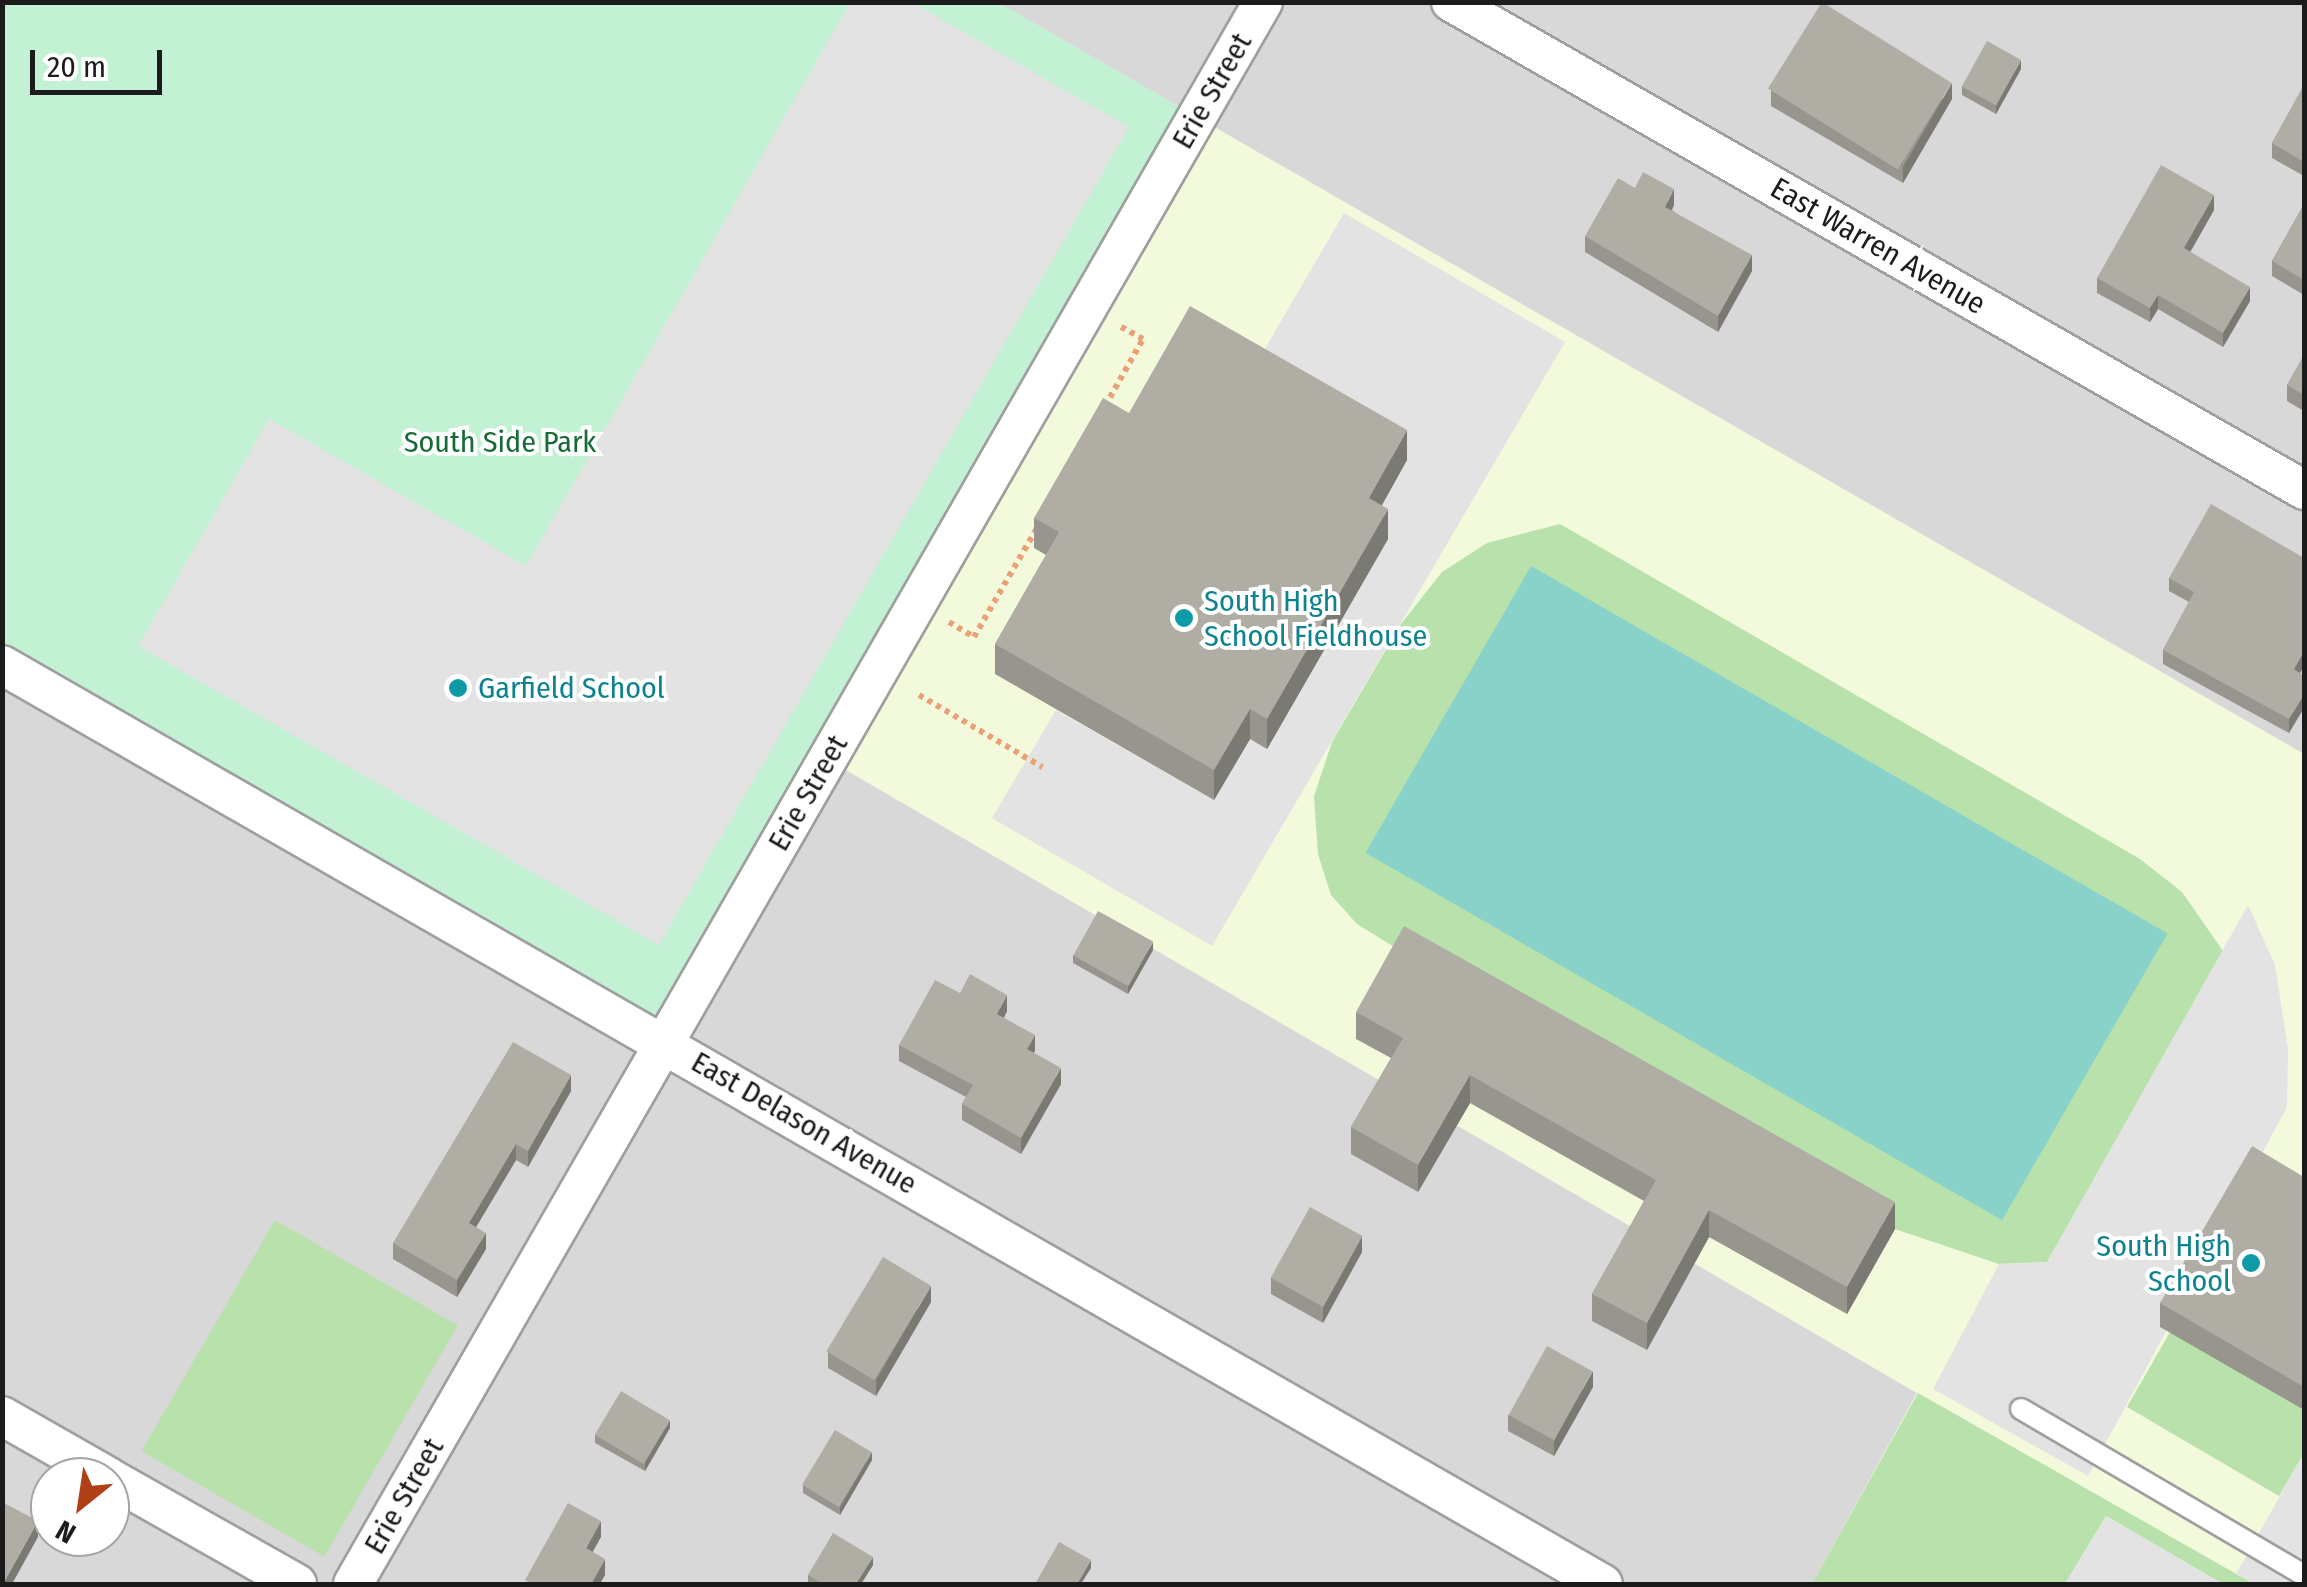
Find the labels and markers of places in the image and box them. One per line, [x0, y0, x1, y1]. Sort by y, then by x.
place label: South High School Fieldhouse [1204, 583, 1427, 654]
marker: South High School Fieldhouse [1173, 607, 1195, 629]
place label: Garfield School [478, 670, 665, 706]
marker: Garfield School [447, 677, 469, 699]
place label: South High School [2096, 1228, 2231, 1298]
marker: South High School [2240, 1252, 2262, 1274]

